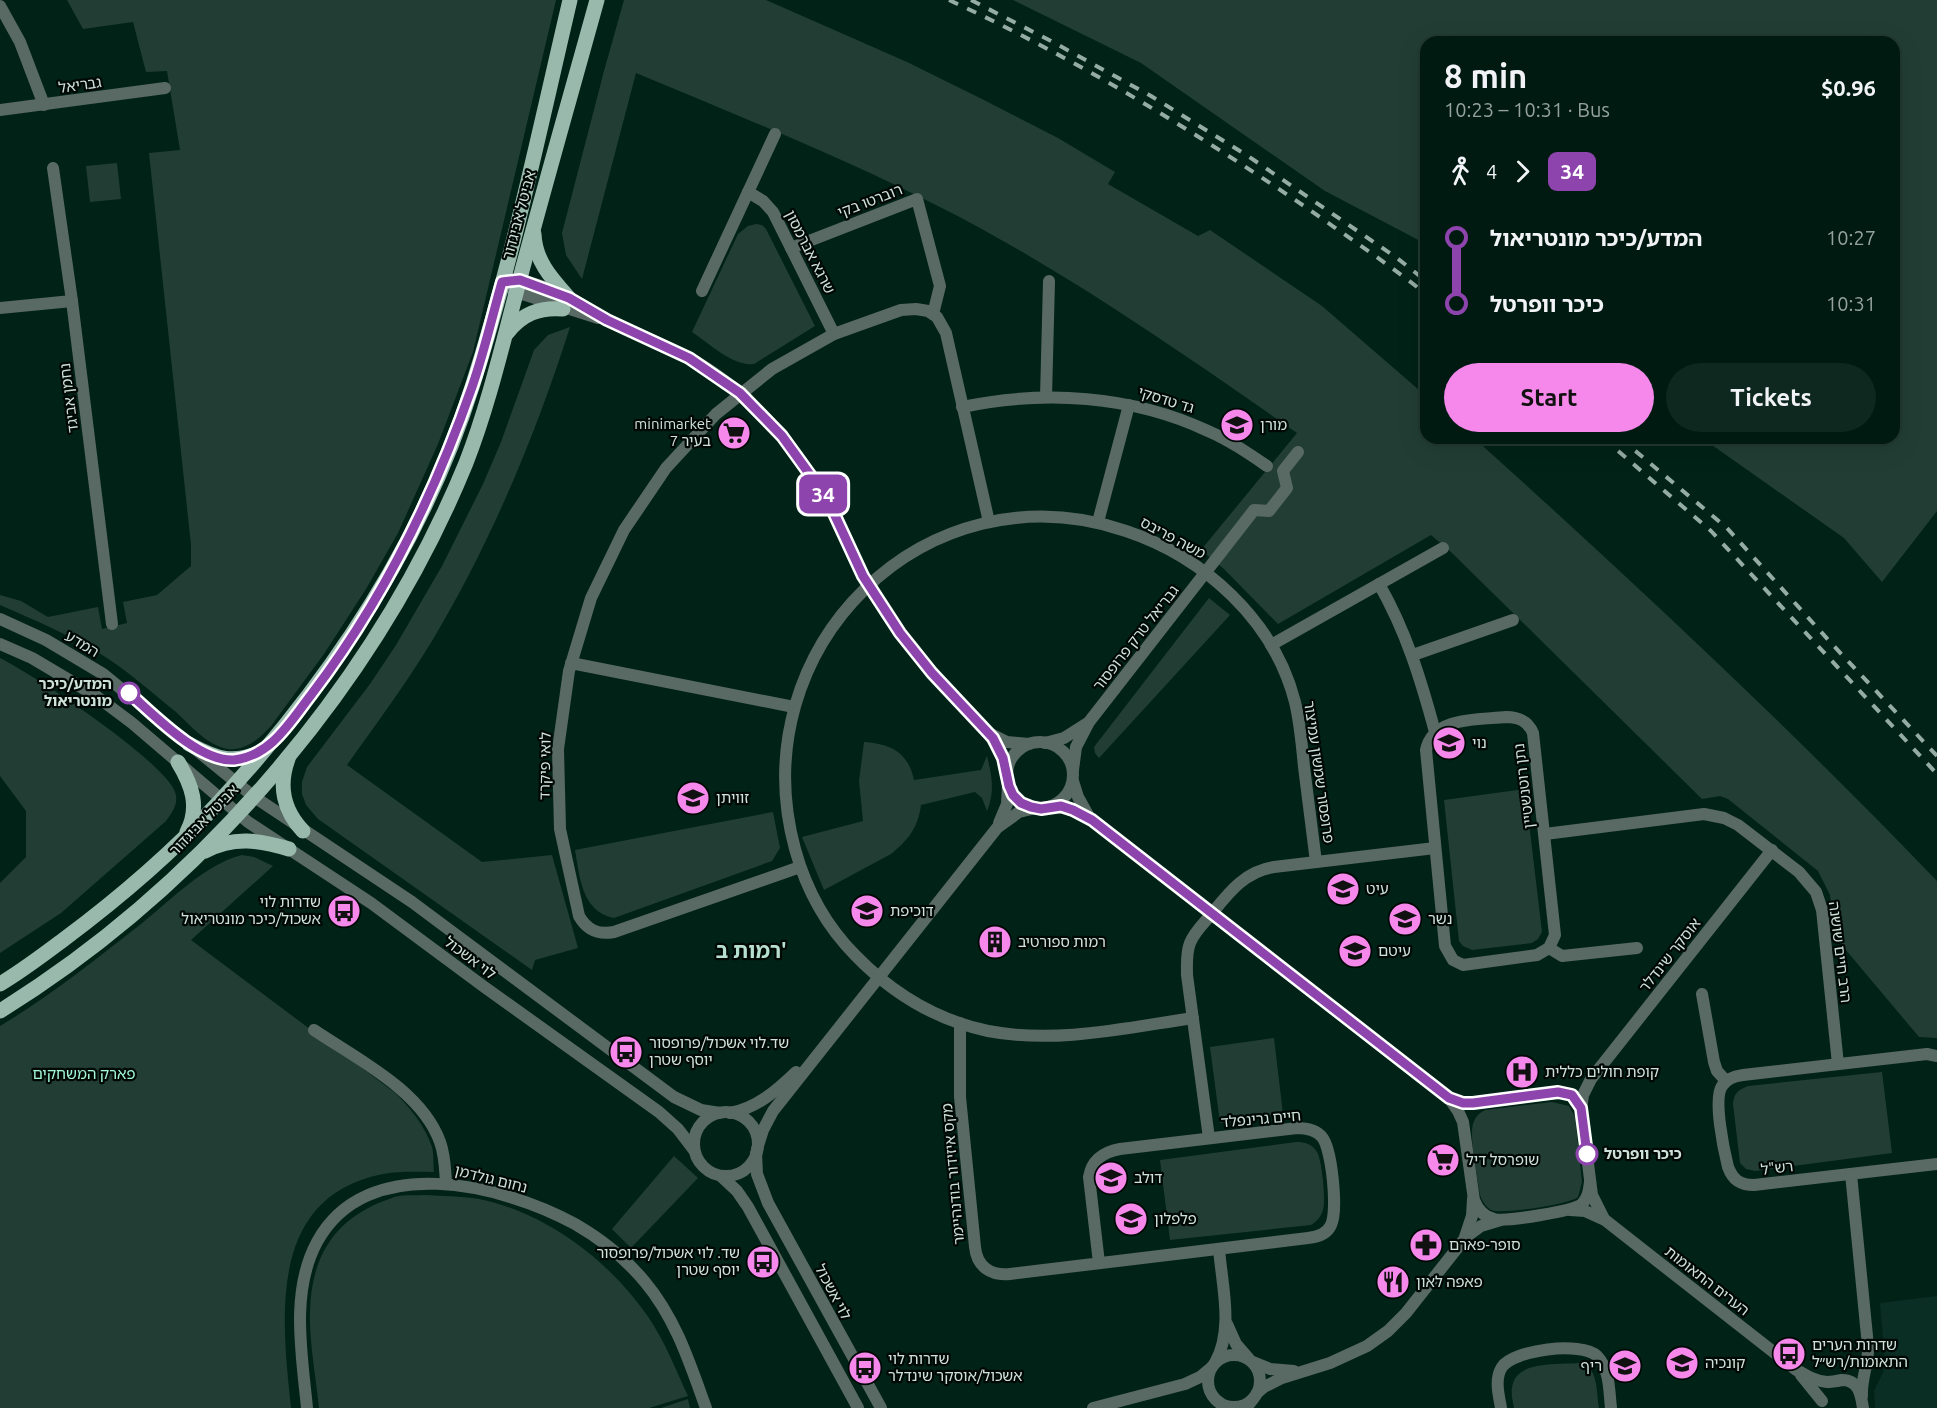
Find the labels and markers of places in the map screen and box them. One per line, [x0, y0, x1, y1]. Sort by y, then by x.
school or university icon: מורן [1219, 407, 1255, 443]
place label: minimarket 7 בעיר [634, 415, 711, 449]
supermarket icon: minimarket 7 בעיר [716, 415, 752, 451]
place label: מורן [1260, 416, 1287, 433]
place label: המדע/כיכר מונטריאול [39, 675, 112, 709]
marker: המדע/כיכר מונטריאול [118, 682, 140, 704]
school or university icon: נוי [1431, 725, 1467, 761]
place label: נוי [1472, 734, 1487, 751]
school or university icon: זוויתן [675, 780, 711, 816]
place label: זוויתן [716, 789, 749, 806]
school or university icon: עיט [1325, 871, 1361, 907]
place label: עיט [1366, 880, 1389, 897]
place label: שדרות לוי אשכול/כיכר מונטריאול [181, 893, 321, 927]
bus stop icon: שדרות לוי אשכול/כיכר מונטריאול [326, 893, 362, 929]
school or university icon: דוכיפת [849, 893, 885, 929]
school or university icon: נשר [1387, 901, 1423, 937]
place label: דוכיפת [890, 902, 934, 919]
place label: נשר [1428, 910, 1452, 927]
building icon: רמות ספורטיב [977, 924, 1013, 960]
place label: רמות ספורטיב [1018, 933, 1106, 950]
school or university icon: עיטם [1337, 933, 1373, 969]
place label: עיטם [1378, 942, 1411, 959]
bus stop icon: שד.לוי אשכול/פרופסור יוסף שטרן [608, 1034, 644, 1070]
place label: שד.לוי אשכול/פרופסור יוסף שטרן [649, 1034, 789, 1068]
hospital icon: קופת חולים כללית [1504, 1054, 1540, 1090]
place label: קופת חולים כללית [1545, 1063, 1659, 1080]
supermarket icon: שופרסל דיל [1425, 1142, 1461, 1178]
marker: כיכר וופרטל [1576, 1143, 1598, 1165]
place label: כיכר וופרטל [1604, 1145, 1682, 1162]
place label: שופרסל דיל [1466, 1151, 1539, 1168]
school or university icon: דולב [1093, 1160, 1129, 1196]
place label: דולב [1134, 1169, 1162, 1186]
school or university icon: פלפלון [1113, 1201, 1149, 1237]
place label: פלפלון [1154, 1210, 1197, 1227]
pharmacy icon: סופר-פארם [1408, 1227, 1444, 1263]
place label: סופר-פארם [1449, 1236, 1521, 1253]
place label: שד. לוי אשכול/פרופסור יוסף שטרן [596, 1244, 740, 1278]
bus stop icon: שד. לוי אשכול/פרופסור יוסף שטרן [745, 1244, 781, 1280]
restaurant icon: פאפה לאון [1375, 1264, 1411, 1300]
place label: פאפה לאון [1416, 1273, 1483, 1290]
bus stop icon: שדרות הערים התאומות/רש״ל [1771, 1336, 1807, 1372]
place label: שדרות הערים התאומות/רש״ל [1812, 1336, 1908, 1370]
school or university icon: קונכיה [1664, 1345, 1700, 1381]
school or university icon: ריף [1607, 1348, 1643, 1384]
bus stop icon: שדרות לוי אשכול/אוסקר שינדלר [847, 1350, 883, 1386]
place label: שדרות לוי אשכול/אוסקר שינדלר [888, 1350, 1022, 1384]
place label: קונכיה [1705, 1354, 1746, 1371]
place label: ריף [1580, 1357, 1602, 1374]

